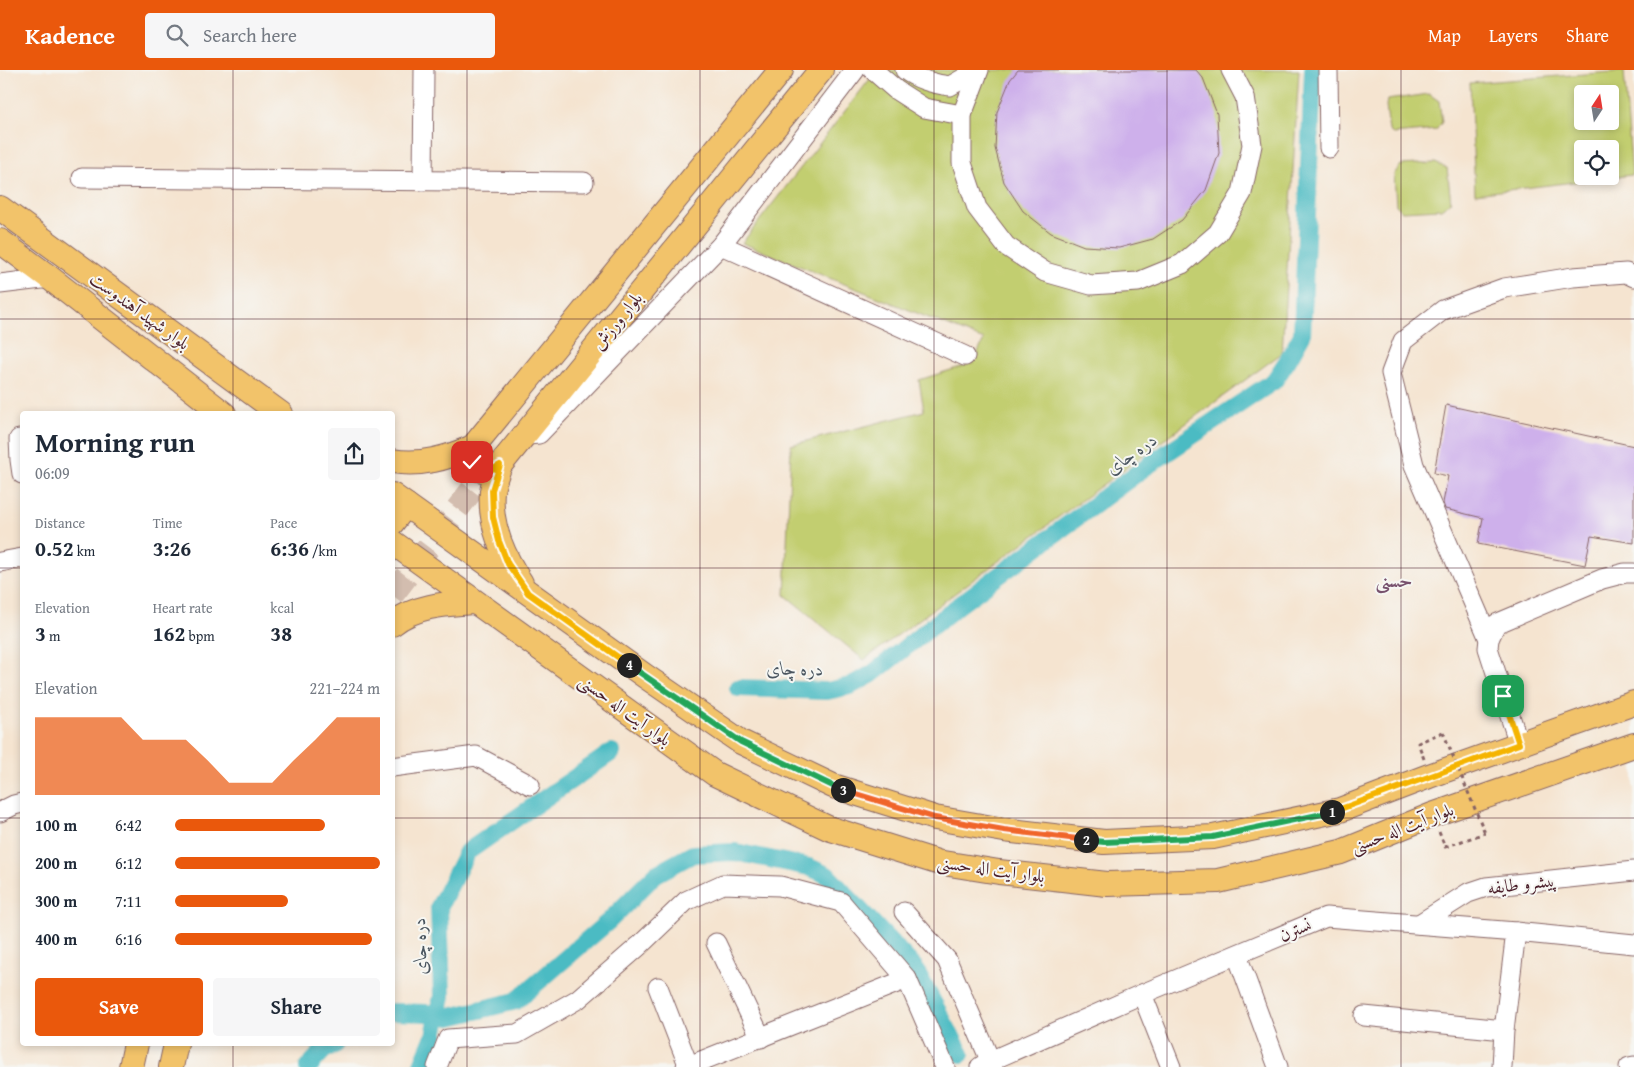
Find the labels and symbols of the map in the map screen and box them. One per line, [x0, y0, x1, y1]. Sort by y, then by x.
north arrow [1574, 85, 1619, 130]
street label: بلوار شهید آهندوست [84, 265, 196, 356]
street label: بلوار ورزش [585, 286, 649, 356]
water label: دره چای [1099, 425, 1163, 481]
pin [451, 441, 493, 483]
district label: حسنی [1375, 566, 1413, 594]
pin: 4 [616, 652, 642, 678]
water label: دره چای [766, 654, 824, 682]
street label: بلوار آیت اله حسنی [573, 667, 677, 752]
pin [1482, 675, 1524, 717]
pin: 3 [830, 778, 856, 802]
street label: بلوار آیت اله حسنی [1346, 795, 1457, 860]
pin: 1 [1320, 800, 1344, 824]
pin: 2 [1074, 828, 1098, 852]
street label: بلوار آیت اله حسنی [935, 848, 1047, 889]
street label: پیشرو طایفه [1486, 866, 1558, 901]
street label: نسترن [1274, 911, 1315, 948]
water label: دره چای [404, 917, 434, 975]

